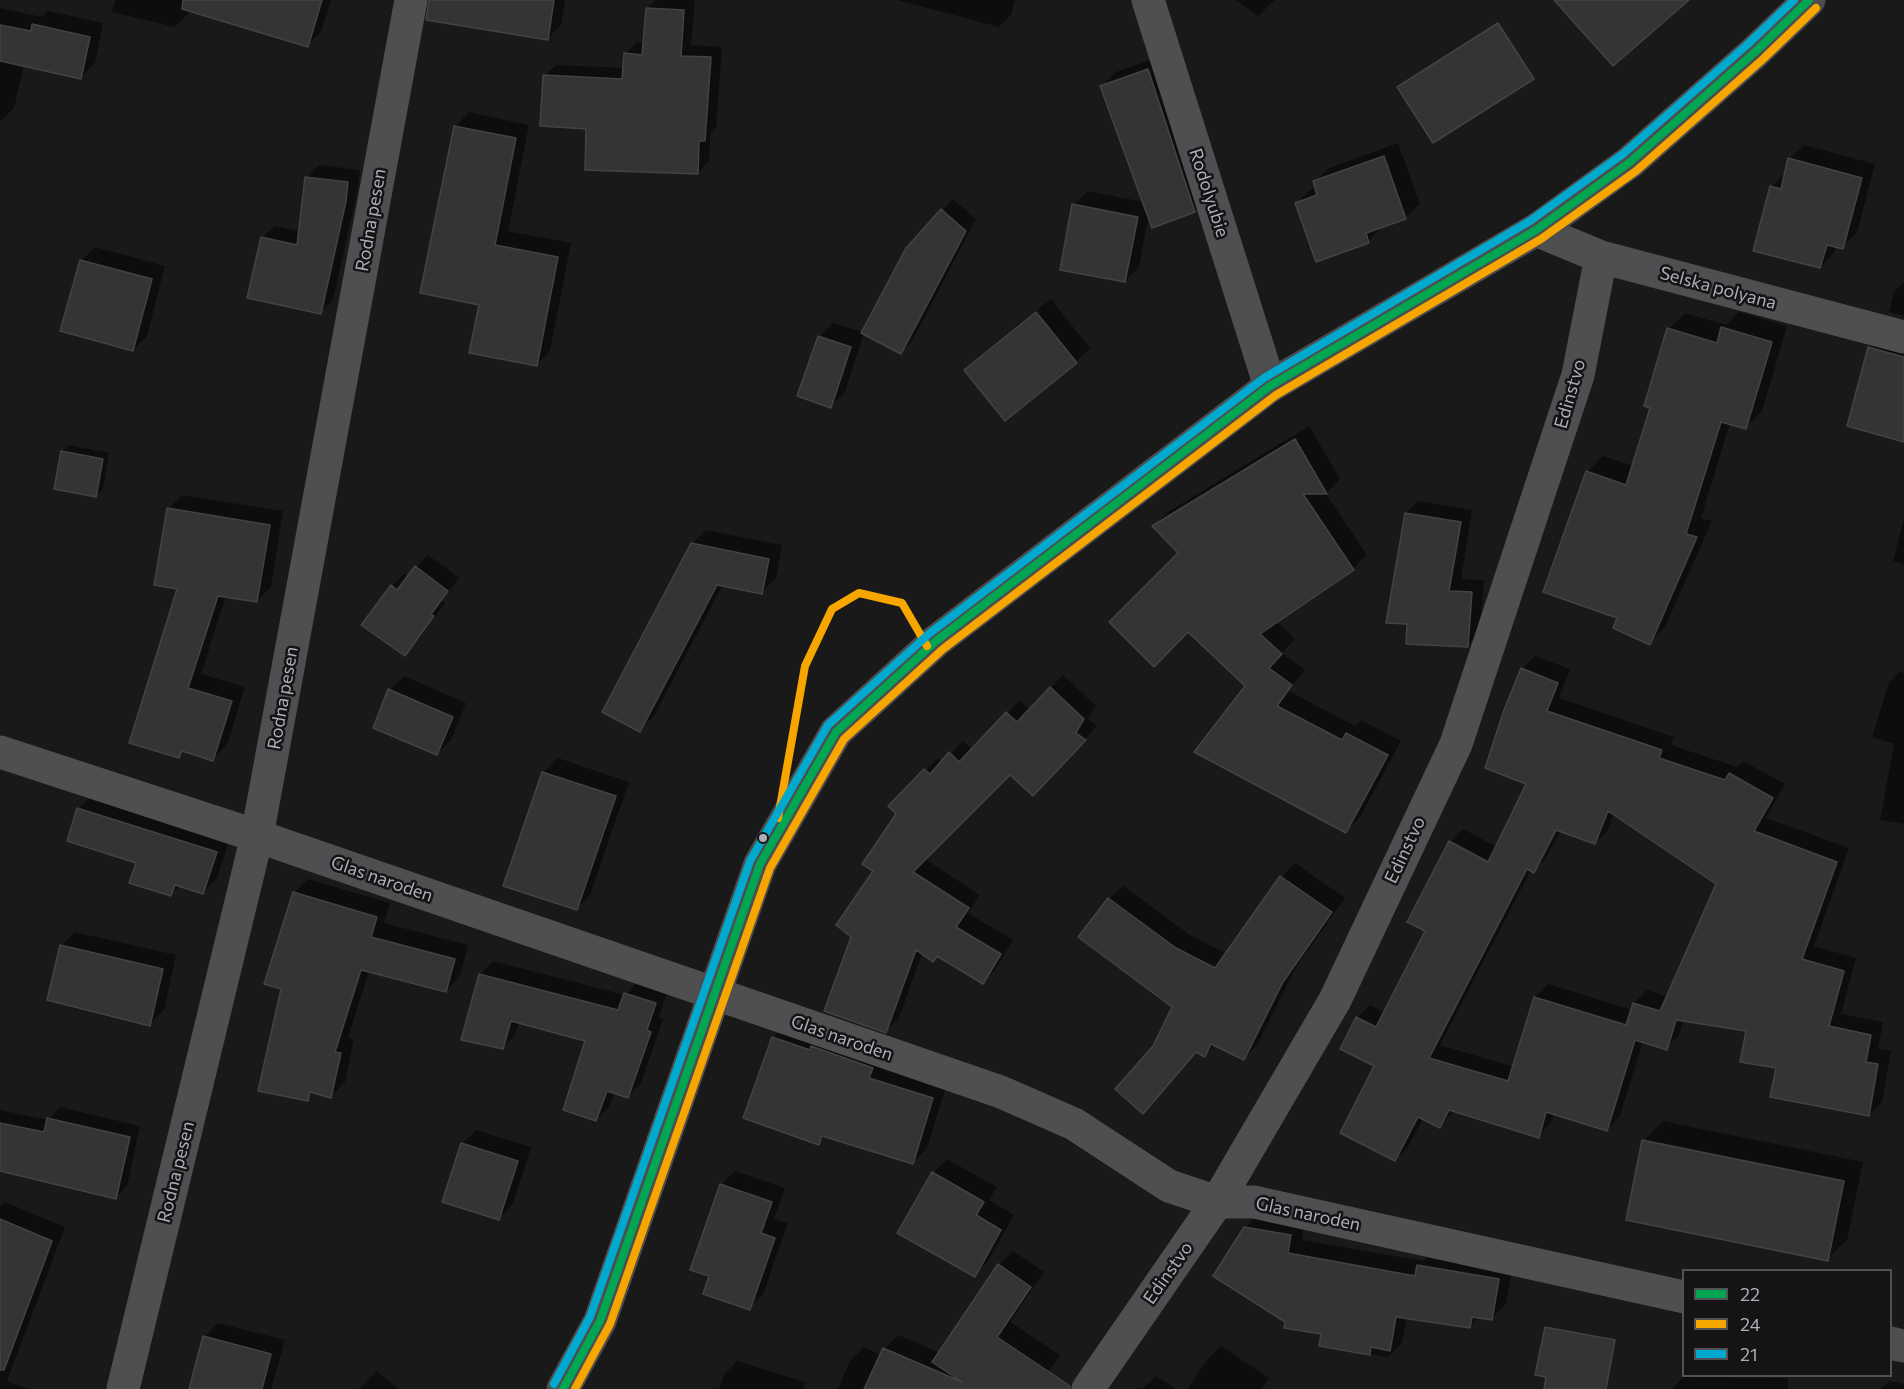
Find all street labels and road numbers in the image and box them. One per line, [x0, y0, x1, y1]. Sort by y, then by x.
street label: Rodolyubie [1185, 146, 1233, 240]
street label: Rodna pesen [351, 167, 391, 273]
street label: Selska polyana [1657, 262, 1779, 314]
street label: Edinstvo [1550, 357, 1590, 431]
street label: Rodna pesen [263, 645, 303, 751]
street label: Edinstvo [1380, 813, 1430, 887]
street label: Glas naroden [328, 851, 436, 907]
street label: Glas naroden [788, 1010, 896, 1066]
street label: Rodna pesen [153, 1119, 199, 1225]
street label: Glas naroden [1254, 1192, 1362, 1236]
street label: Edinstvo [1139, 1238, 1197, 1308]

